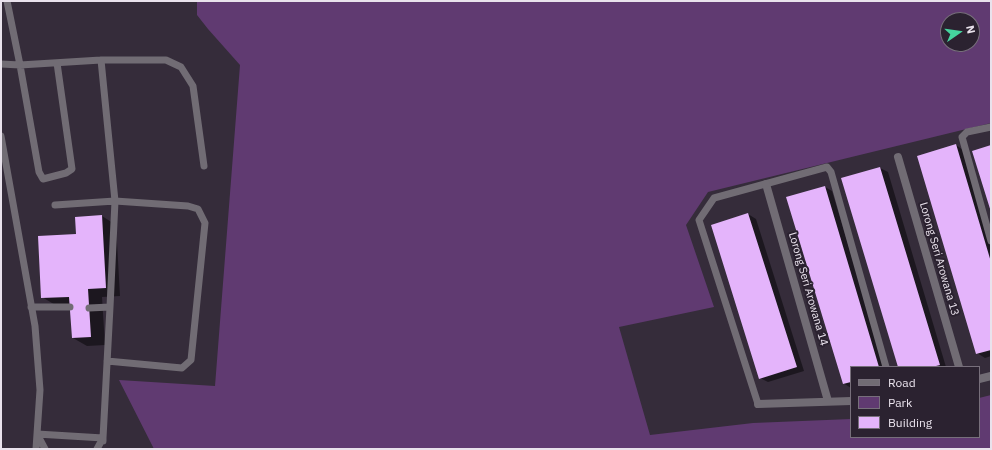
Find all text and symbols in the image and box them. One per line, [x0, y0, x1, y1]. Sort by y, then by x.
north arrow [940, 12, 980, 52]
text: N [963, 24, 978, 35]
street label: Lorong Seri Arowana 13 [916, 201, 962, 317]
street label: Lorong Seri Arowana 14 [785, 231, 831, 347]
legend [850, 366, 980, 438]
text: Road [888, 375, 916, 390]
text: Park [888, 395, 912, 410]
text: Building [888, 415, 932, 430]

